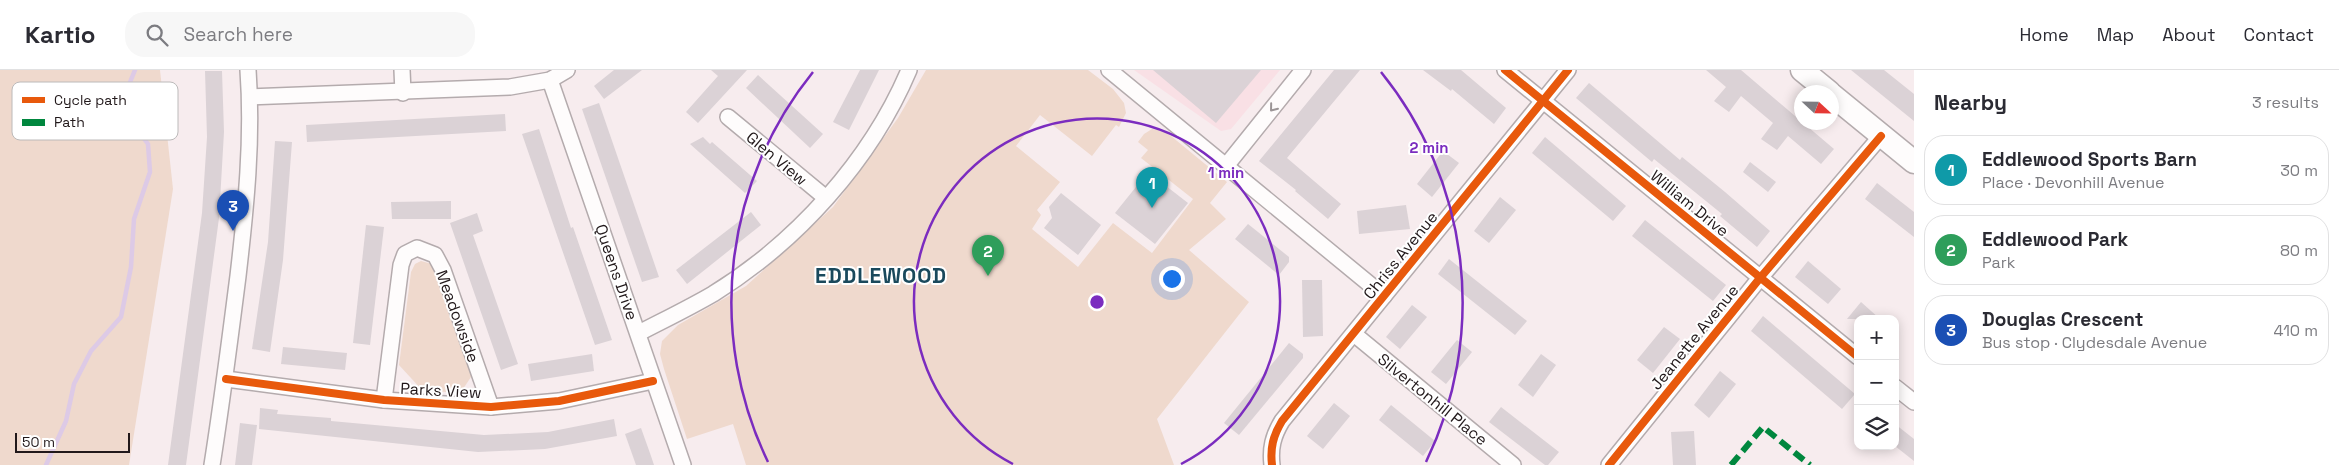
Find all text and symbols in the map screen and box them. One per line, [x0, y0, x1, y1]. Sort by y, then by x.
search box [125, 12, 475, 57]
text: Kartio [25, 19, 95, 50]
icon: search [143, 21, 171, 49]
text: Search here [183, 22, 293, 47]
text: Home [2020, 23, 2069, 46]
text: Map [2097, 23, 2134, 46]
text: About [2162, 23, 2216, 46]
text: Contact [2244, 23, 2314, 46]
legend [12, 82, 178, 140]
north arrow [1794, 85, 1839, 130]
text: Nearby [1934, 89, 2007, 116]
text: Cycle path [54, 91, 127, 109]
text: 3 results [2252, 92, 2319, 113]
one-way arrow [1270, 102, 1278, 111]
text: Path [54, 113, 85, 131]
street label: Glen View [742, 127, 812, 190]
text: 2 min [1410, 138, 1448, 157]
text: Eddlewood Sports Barn [1982, 147, 2197, 172]
text: 1 [1947, 160, 1955, 181]
text: 30 m [2280, 160, 2318, 181]
text: 1 min [1208, 163, 1244, 182]
street label: William Drive [1646, 165, 1733, 241]
pin: 1 [1136, 167, 1168, 208]
text: Place · Devonhill Avenue [1982, 172, 2165, 193]
pin: 3 [217, 190, 249, 231]
street label: Chriss Avenue [1358, 207, 1442, 304]
street label: Queens Drive [590, 221, 643, 323]
text: Eddlewood Park [1982, 227, 2128, 252]
pin: 2 [972, 235, 1004, 276]
text: 2 [1946, 240, 1956, 261]
text: 80 m [2280, 240, 2318, 261]
text: Park [1982, 252, 2015, 273]
district label: EDDLEWOOD [815, 262, 947, 289]
your location [1159, 266, 1185, 292]
street label: Meadowside [431, 267, 484, 365]
street label: Jeanette Avenue [1646, 280, 1743, 394]
centre of rings [1088, 293, 1106, 311]
text: Douglas Crescent [1982, 307, 2143, 332]
map controls [1854, 315, 1899, 450]
button: + [1854, 315, 1899, 360]
text: 3 [1946, 320, 1956, 341]
text: 410 m [2274, 320, 2318, 341]
text: Bus stop · Clydesdale Avenue [1982, 332, 2207, 353]
street label: Silvertonhill Place [1373, 349, 1492, 450]
button: − [1854, 360, 1899, 405]
street label: Parks View [400, 378, 482, 403]
button: layers [1854, 405, 1899, 450]
scale bar [15, 430, 130, 453]
text: 50 m [22, 433, 55, 451]

